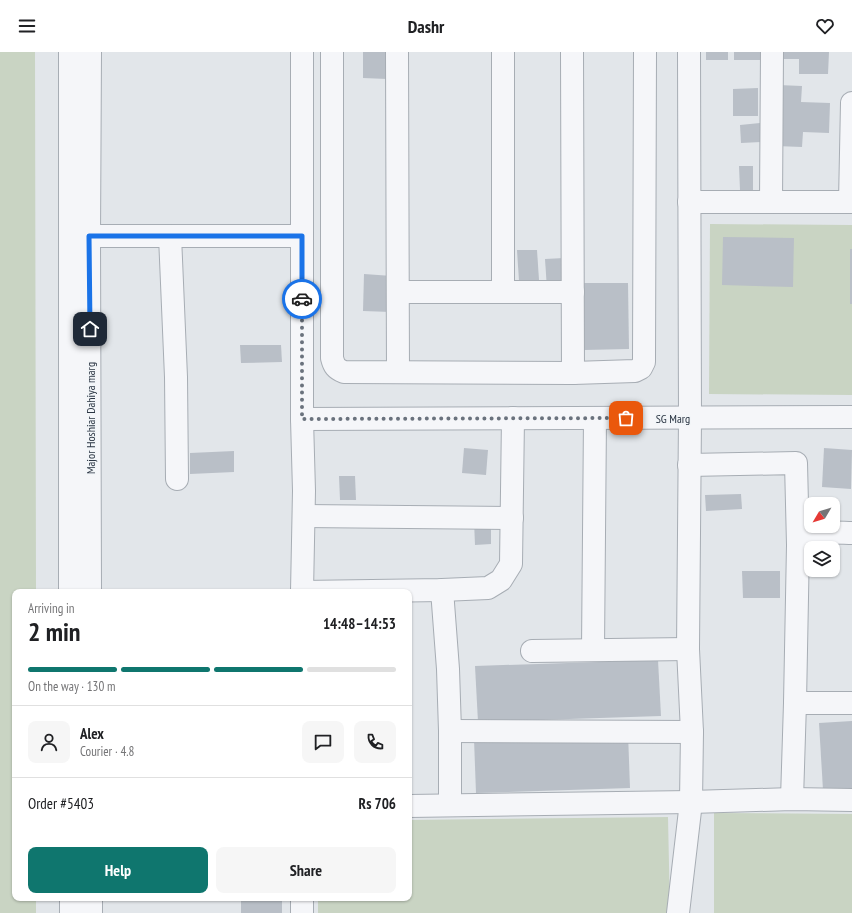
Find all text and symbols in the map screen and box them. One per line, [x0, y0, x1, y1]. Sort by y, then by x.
icon: menu [16, 15, 38, 37]
text: Dashr [408, 15, 444, 38]
icon: heart [814, 15, 836, 37]
courier [282, 279, 322, 319]
icon: car [291, 288, 313, 310]
pin [73, 312, 107, 346]
icon: home [79, 318, 101, 340]
street label: Major Hoshiar Dahiya marg [83, 362, 98, 474]
pin [609, 401, 643, 435]
icon: bag [615, 407, 637, 429]
street label: SG Marg [656, 411, 690, 426]
north arrow [804, 497, 840, 533]
map controls [804, 497, 840, 577]
button: layers [804, 541, 840, 577]
text: Arriving in [28, 600, 75, 617]
text: 14:48–14:53 [323, 614, 396, 633]
text: 2 min [28, 615, 81, 648]
text: On the way · 130 m [28, 678, 115, 695]
button: person [28, 721, 70, 763]
button: chat [302, 721, 344, 763]
button: phone [354, 721, 396, 763]
text: Alex [80, 724, 104, 743]
text: Courier · 4.8 [80, 743, 134, 760]
text: Order #5403 [28, 794, 94, 813]
text: Rs 706 [359, 794, 396, 813]
button: Help [28, 847, 208, 893]
button: Share [216, 847, 396, 893]

